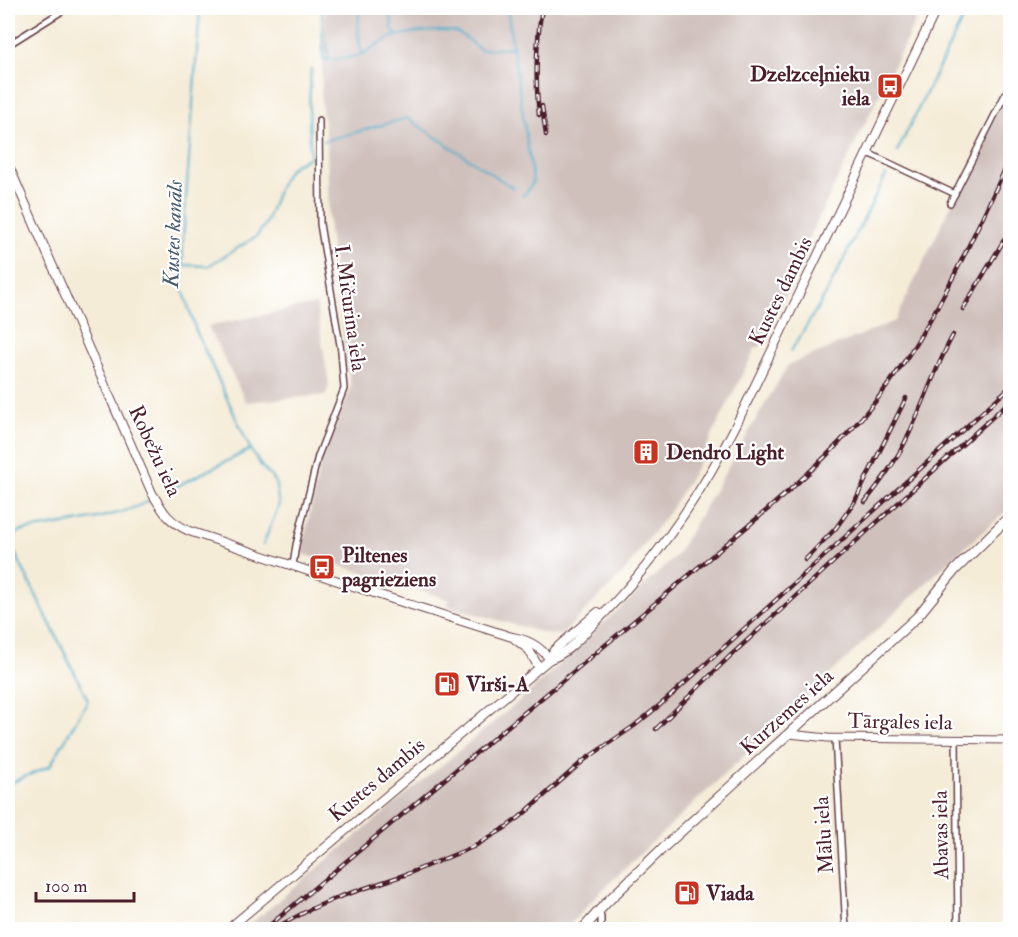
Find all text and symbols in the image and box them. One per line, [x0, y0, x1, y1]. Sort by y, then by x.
place label: Dzelzceļnieku iela [750, 61, 871, 112]
bus stop icon: Dzelzceļnieku iela [875, 71, 905, 101]
water label: Kustes kanāls [157, 179, 189, 289]
street label: Kustes dambis [743, 232, 819, 350]
street label: I. Mičurina iela [328, 243, 372, 373]
street label: Robežu iela [122, 401, 188, 501]
building icon: Dendro Light [631, 437, 661, 467]
place label: Dendro Light [666, 439, 784, 466]
place label: Piltenes pagrieziens [341, 542, 436, 593]
bus stop icon: Piltenes pagrieziens [307, 552, 337, 582]
street label: Kurzemes iela [735, 663, 840, 761]
fuel station icon: Virši-A [432, 669, 462, 699]
place label: Virši-A [465, 671, 530, 698]
street label: Tārgales iela [847, 708, 953, 736]
street label: Kustes dambis [323, 732, 431, 828]
street label: Abavas iela [927, 790, 955, 881]
street label: Mālu iela [808, 795, 840, 875]
scale bar [36, 865, 134, 903]
text: 100 m [45, 875, 88, 898]
fuel station icon: Viada [672, 878, 702, 908]
place label: Viada [705, 880, 755, 907]

